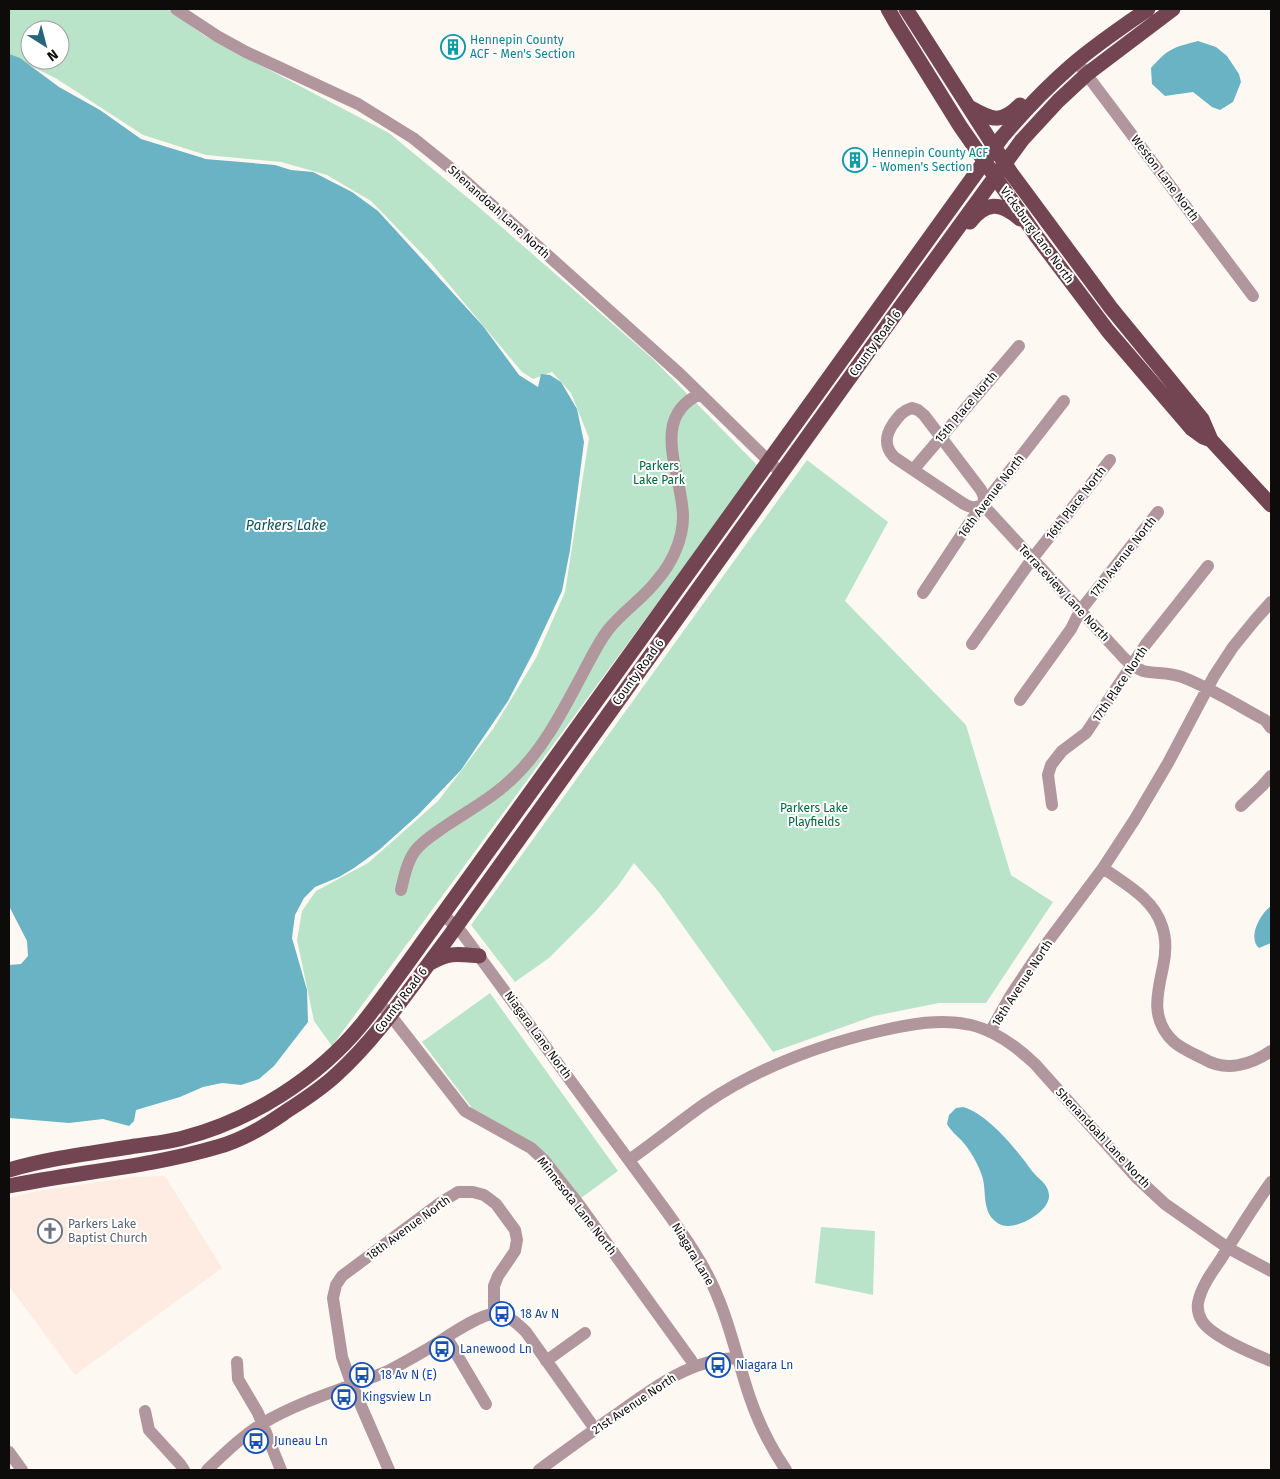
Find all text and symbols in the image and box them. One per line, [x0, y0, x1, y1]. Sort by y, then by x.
north arrow [20, 20, 70, 70]
place label: Hennepin County ACF - Men's Section [470, 33, 575, 61]
building icon: Hennepin County ACF - Men's Section [440, 34, 466, 60]
text: N [44, 46, 61, 65]
street label: Weston Lane North [1128, 132, 1202, 224]
place label: Hennepin County ACF - Women's Section [872, 146, 988, 174]
building icon: Hennepin County ACF - Women's Section [842, 147, 868, 173]
street label: Shenandoah Lane North [445, 163, 553, 261]
street label: Vicksburg Lane North [997, 184, 1077, 286]
street label: County Road 6 [846, 307, 904, 379]
street label: 15th Place North [932, 368, 1000, 446]
street label: 16th Avenue North [955, 452, 1027, 540]
park label: Parkers Lake Park [633, 459, 686, 487]
street label: 16th Place North [1043, 463, 1109, 543]
street label: 17th Avenue North [1087, 514, 1159, 600]
water label: Parkers Lake [246, 517, 326, 534]
street label: Terraceview Lane North [1015, 542, 1113, 644]
street label: County Road 6 [609, 636, 667, 708]
street label: 17th Place North [1090, 643, 1150, 725]
park label: Parkers Lake Playfields [780, 801, 848, 829]
street label: 18th Avenue North [989, 937, 1055, 1029]
street label: County Road 6 [372, 965, 430, 1035]
street label: Niagara Lane North [502, 988, 574, 1082]
street label: Shenandoah Lane North [1053, 1085, 1153, 1191]
street label: Minnesota Lane North [534, 1154, 620, 1258]
street label: 18th Avenue North [363, 1193, 453, 1263]
place label: Parkers Lake Baptist Church [68, 1217, 147, 1245]
church icon: Parkers Lake Baptist Church [37, 1218, 63, 1244]
street label: Niagara Lane [669, 1220, 717, 1288]
bus stop icon: 18 Av N [489, 1301, 515, 1327]
place label: 18 Av N [520, 1307, 559, 1321]
bus stop icon: Lanewood Ln [429, 1336, 455, 1362]
place label: Lanewood Ln [460, 1342, 532, 1356]
bus stop icon: Niagara Ln [705, 1352, 731, 1378]
place label: Niagara Ln [736, 1358, 793, 1372]
bus stop icon: 18 Av N (E) [349, 1362, 375, 1388]
place label: 18 Av N (E) [380, 1368, 437, 1382]
street label: 21st Avenue North [589, 1371, 679, 1437]
bus stop icon: Kingsview Ln [331, 1384, 357, 1410]
place label: Kingsview Ln [362, 1390, 432, 1404]
bus stop icon: Juneau Ln [243, 1428, 269, 1454]
place label: Juneau Ln [274, 1434, 328, 1448]

